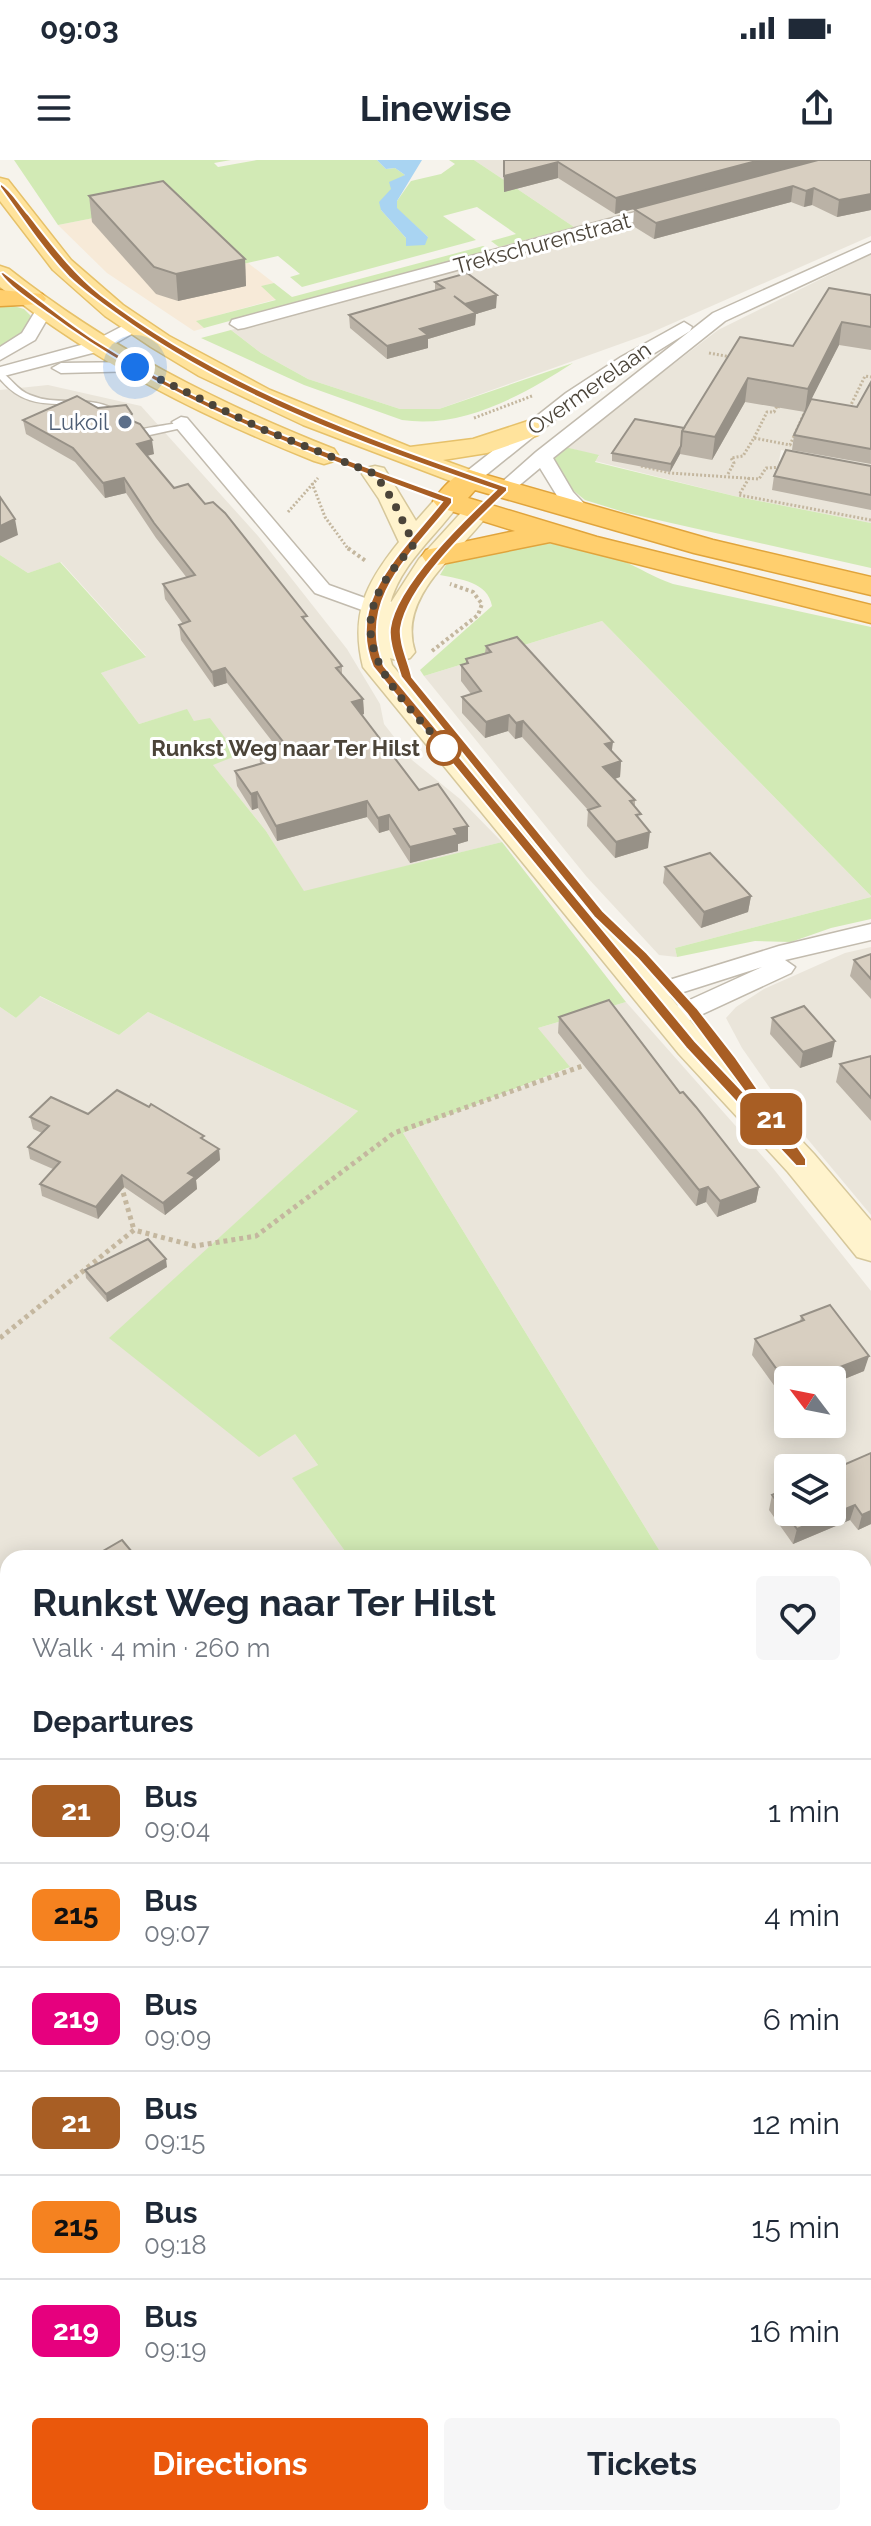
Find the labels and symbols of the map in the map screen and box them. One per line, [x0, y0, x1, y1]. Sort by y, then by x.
street label: Trekschurenstraat [451, 207, 634, 279]
street label: Overmerelaan [522, 336, 656, 440]
your location [115, 347, 155, 387]
place label: Lukoil [48, 409, 109, 435]
marker: Lukoil [116, 413, 134, 431]
marker: Runkst Weg naar Ter Hilst [427, 731, 461, 765]
place label: Runkst Weg naar Ter Hilst [151, 735, 421, 761]
line badge: 21 [735, 1093, 807, 1145]
north arrow [774, 1366, 846, 1438]

